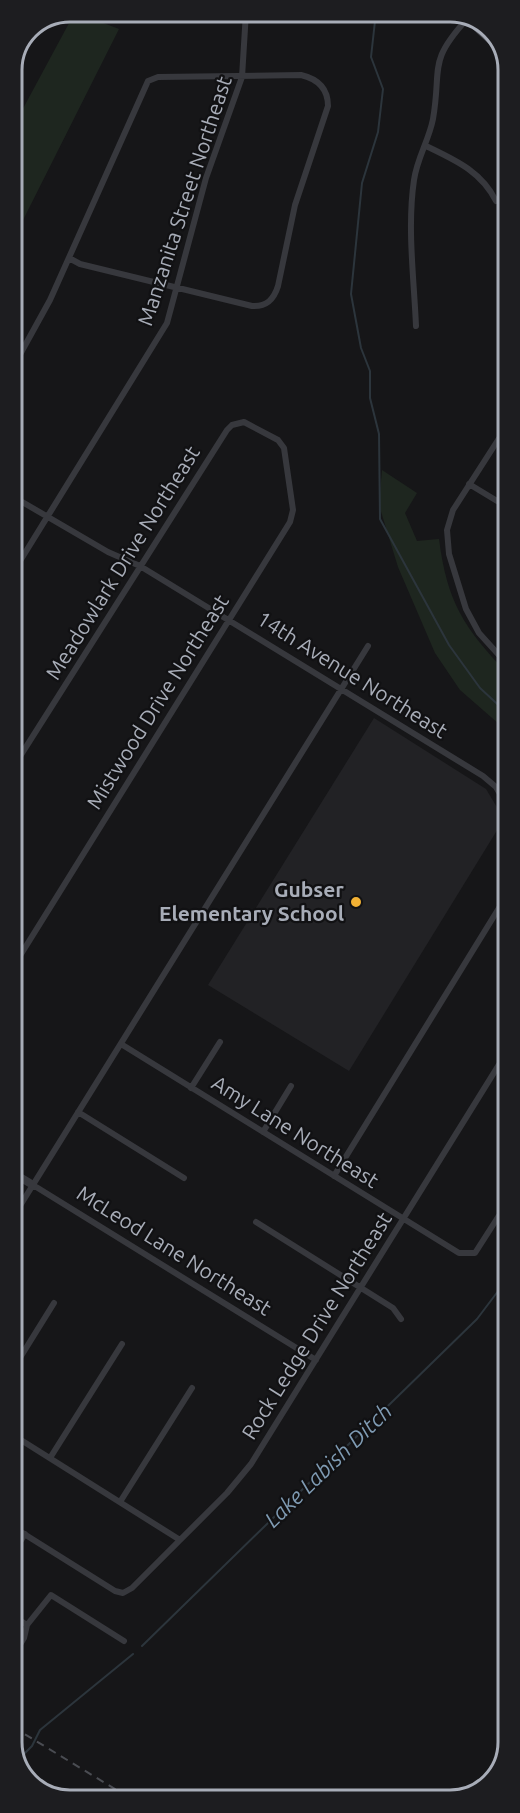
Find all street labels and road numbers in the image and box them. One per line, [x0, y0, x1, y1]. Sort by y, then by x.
street label: Manzanita Street Northeast [132, 73, 236, 329]
street label: Meadowlark Drive Northeast [40, 441, 204, 684]
street label: Mistwood Drive Northeast [81, 590, 233, 813]
street label: 14th Avenue Northeast [253, 606, 452, 742]
street label: Amy Lane Northeast [208, 1070, 383, 1192]
street label: McLeod Lane Northeast [73, 1180, 276, 1320]
street label: Rock Ledge Drive Northeast [236, 1207, 396, 1443]

